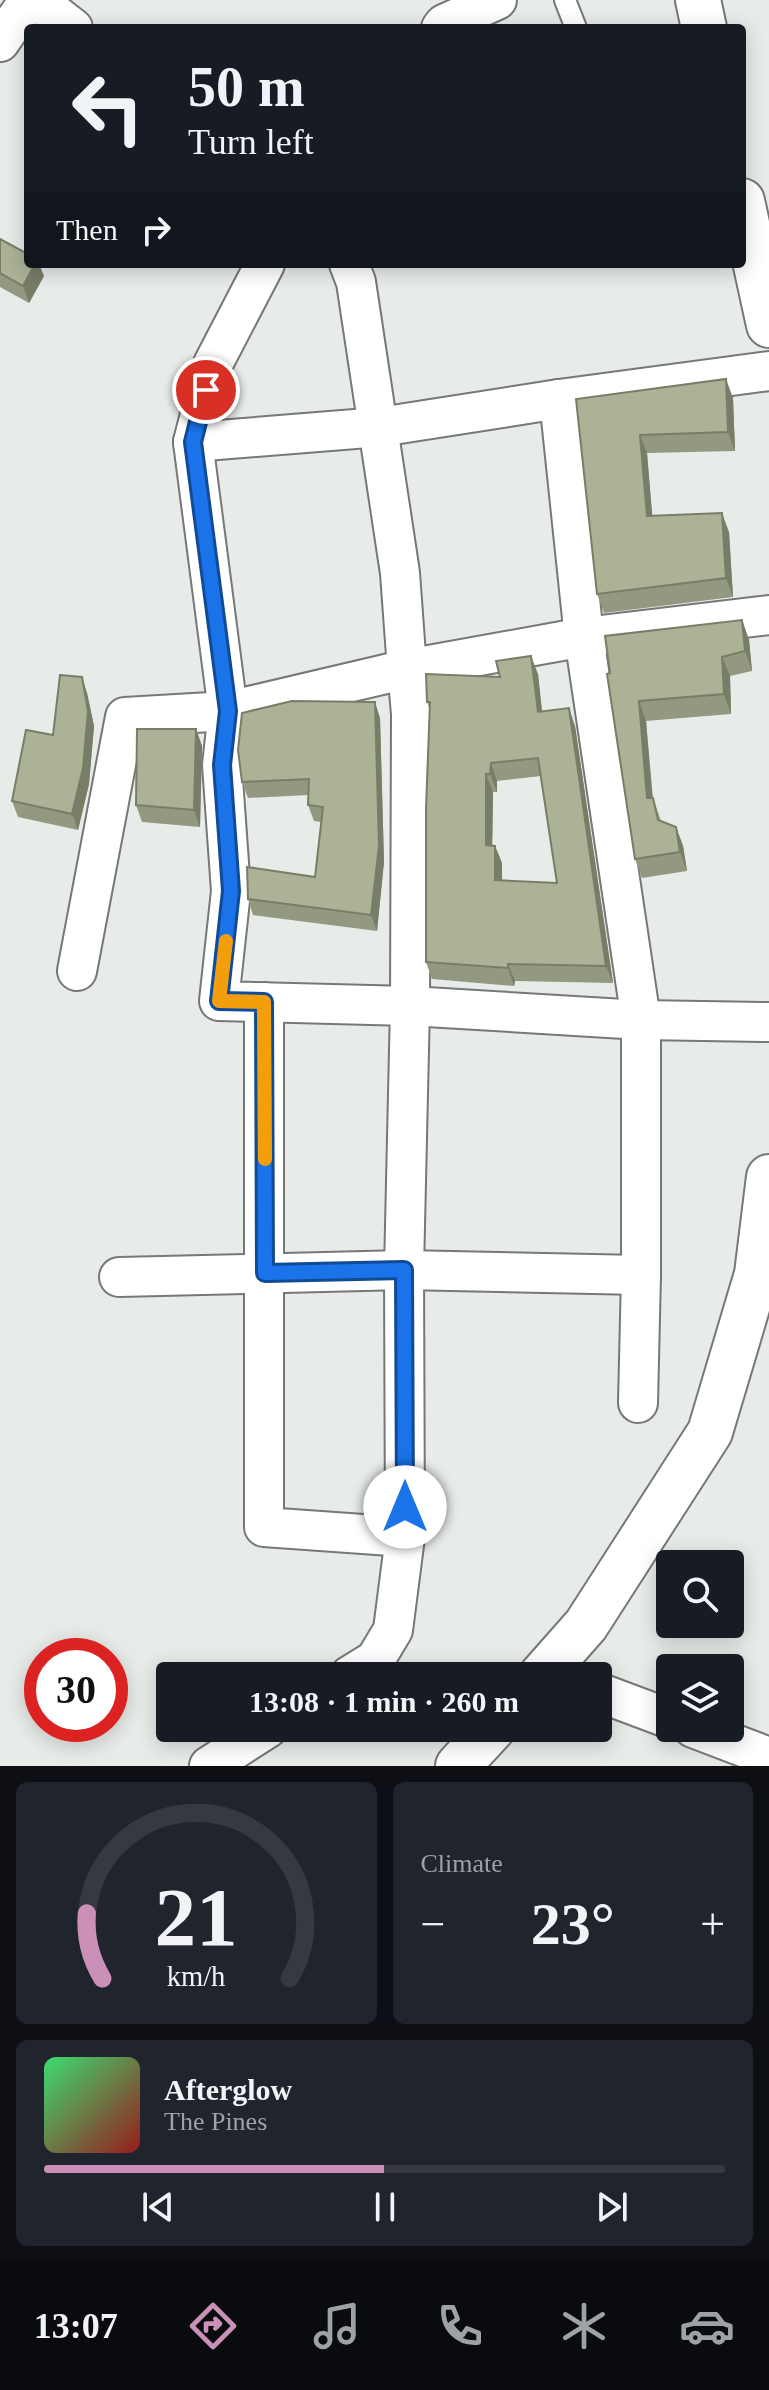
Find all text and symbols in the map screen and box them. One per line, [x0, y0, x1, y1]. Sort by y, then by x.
icon: left [56, 56, 160, 160]
text: 50 m [188, 56, 305, 118]
text: Turn left [188, 122, 314, 162]
icon: right [134, 208, 178, 252]
text: Then [56, 213, 118, 246]
pin [172, 356, 240, 424]
icon: arrive [184, 368, 228, 412]
position arrow [363, 1465, 447, 1549]
map controls [656, 1550, 744, 1742]
button: search [656, 1550, 744, 1638]
speed limit sign: 30 [24, 1638, 128, 1742]
button: layers [656, 1654, 744, 1742]
text: 13:08 · 1 min · 260 m [249, 1685, 519, 1718]
text: Climate [421, 1849, 503, 1878]
text: 21 [155, 1871, 238, 1963]
text: 23° [531, 1891, 615, 1957]
text: − [421, 1900, 445, 1949]
text: + [700, 1900, 725, 1949]
text: km/h [167, 1961, 226, 1992]
text: Afterglow [164, 2073, 292, 2106]
text: The Pines [164, 2107, 267, 2136]
icon: previous [136, 2185, 180, 2229]
icon: pause [363, 2185, 407, 2229]
icon: next [590, 2185, 634, 2229]
icon: directions [185, 2298, 241, 2354]
icon: music [309, 2298, 365, 2354]
icon: phone [432, 2298, 488, 2354]
icon: climate [556, 2298, 612, 2354]
icon: car [679, 2298, 735, 2354]
text: 13:07 [34, 2306, 118, 2346]

